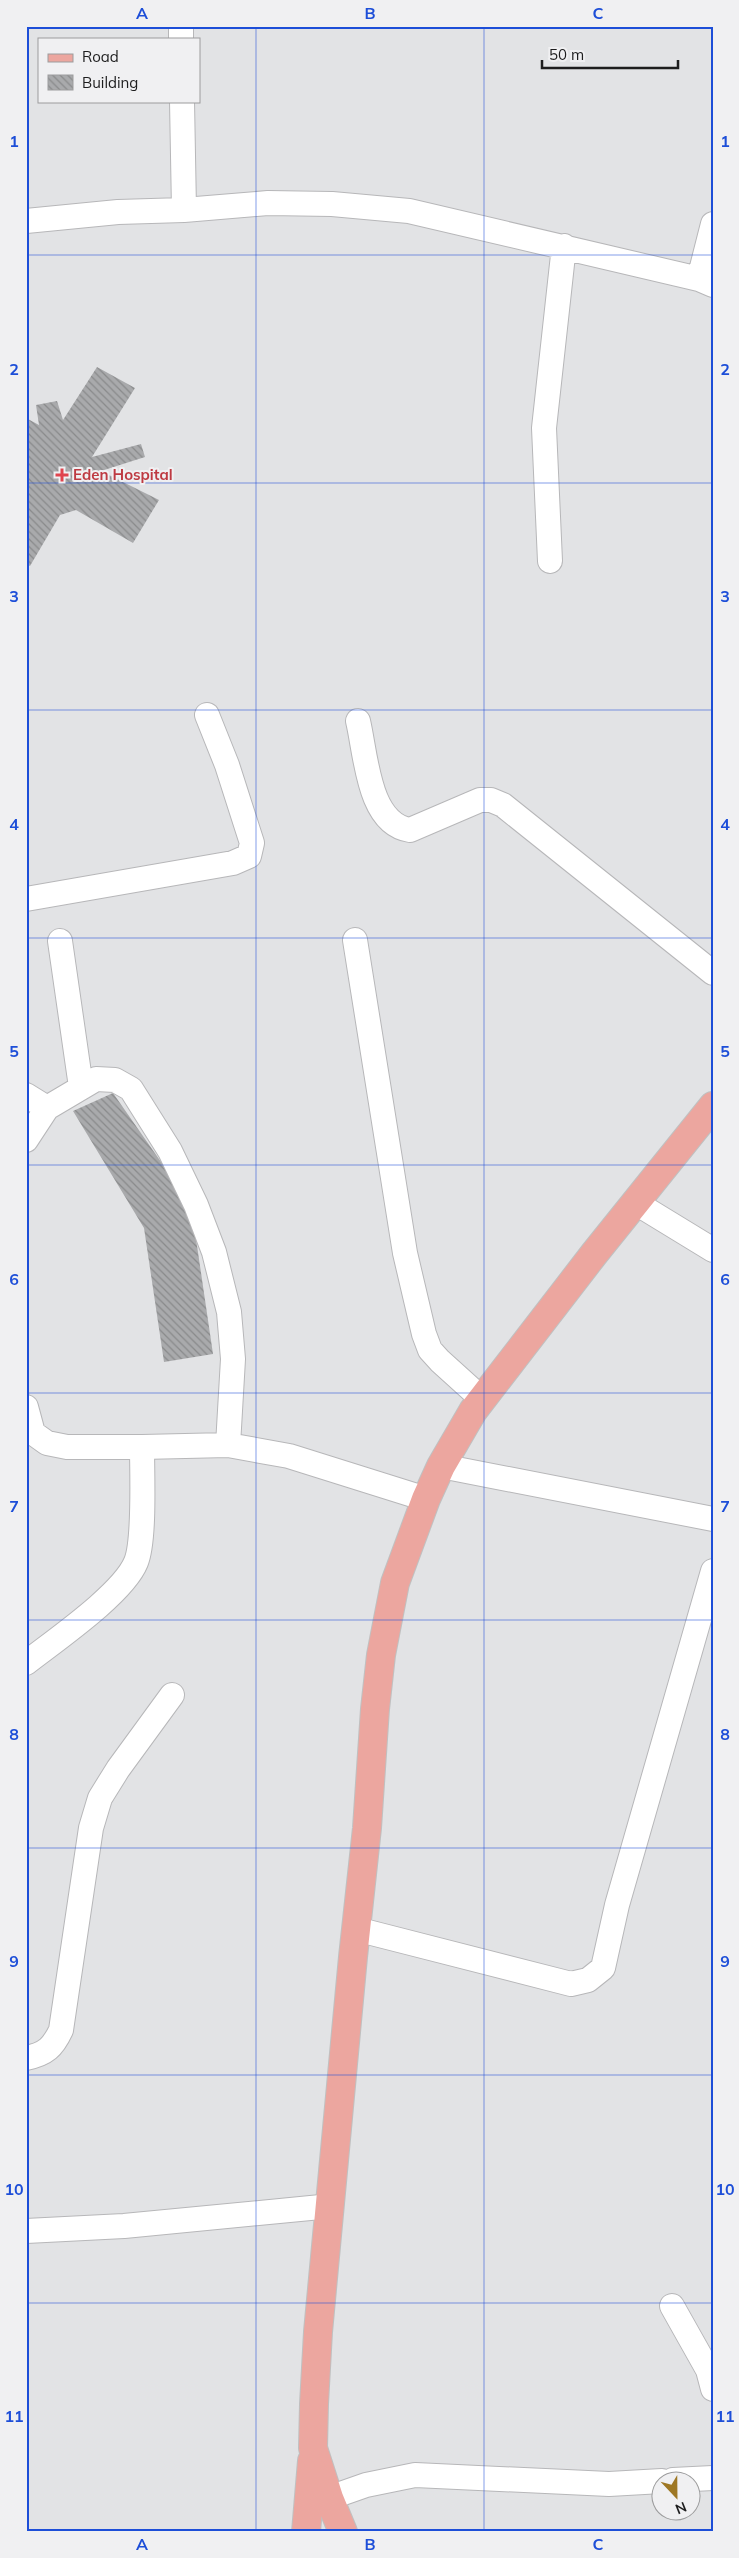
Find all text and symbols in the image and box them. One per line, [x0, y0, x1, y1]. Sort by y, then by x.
text: A [136, 3, 148, 23]
text: B [364, 3, 376, 23]
text: C [593, 3, 604, 23]
legend [38, 38, 200, 102]
scale bar [542, 38, 678, 70]
text: 50 m [549, 45, 584, 64]
text: Road [82, 47, 119, 66]
text: Building [82, 73, 138, 92]
text: 1 [9, 131, 19, 151]
text: 1 [720, 131, 730, 151]
text: 2 [9, 359, 19, 379]
text: 2 [720, 359, 730, 379]
place label: Eden Hospital [73, 465, 173, 484]
marker: Eden Hospital [55, 468, 69, 482]
text: 3 [9, 586, 19, 606]
text: 3 [720, 586, 730, 606]
text: 4 [9, 814, 19, 834]
text: 4 [720, 814, 730, 834]
text: 5 [9, 1041, 19, 1061]
text: 5 [720, 1041, 730, 1061]
text: 6 [9, 1269, 19, 1289]
text: 6 [720, 1269, 730, 1289]
text: 7 [9, 1496, 19, 1516]
text: 7 [720, 1496, 730, 1516]
text: 8 [9, 1724, 19, 1744]
text: 8 [720, 1724, 730, 1744]
text: 9 [9, 1951, 19, 1971]
text: 9 [720, 1951, 730, 1971]
text: 10 [4, 2179, 24, 2199]
text: 10 [715, 2179, 735, 2199]
text: 11 [4, 2406, 24, 2426]
text: 11 [715, 2406, 735, 2426]
north arrow [652, 2470, 702, 2520]
text: N [673, 2498, 689, 2518]
text: A [136, 2534, 148, 2554]
text: B [364, 2534, 376, 2554]
text: C [593, 2534, 604, 2554]

